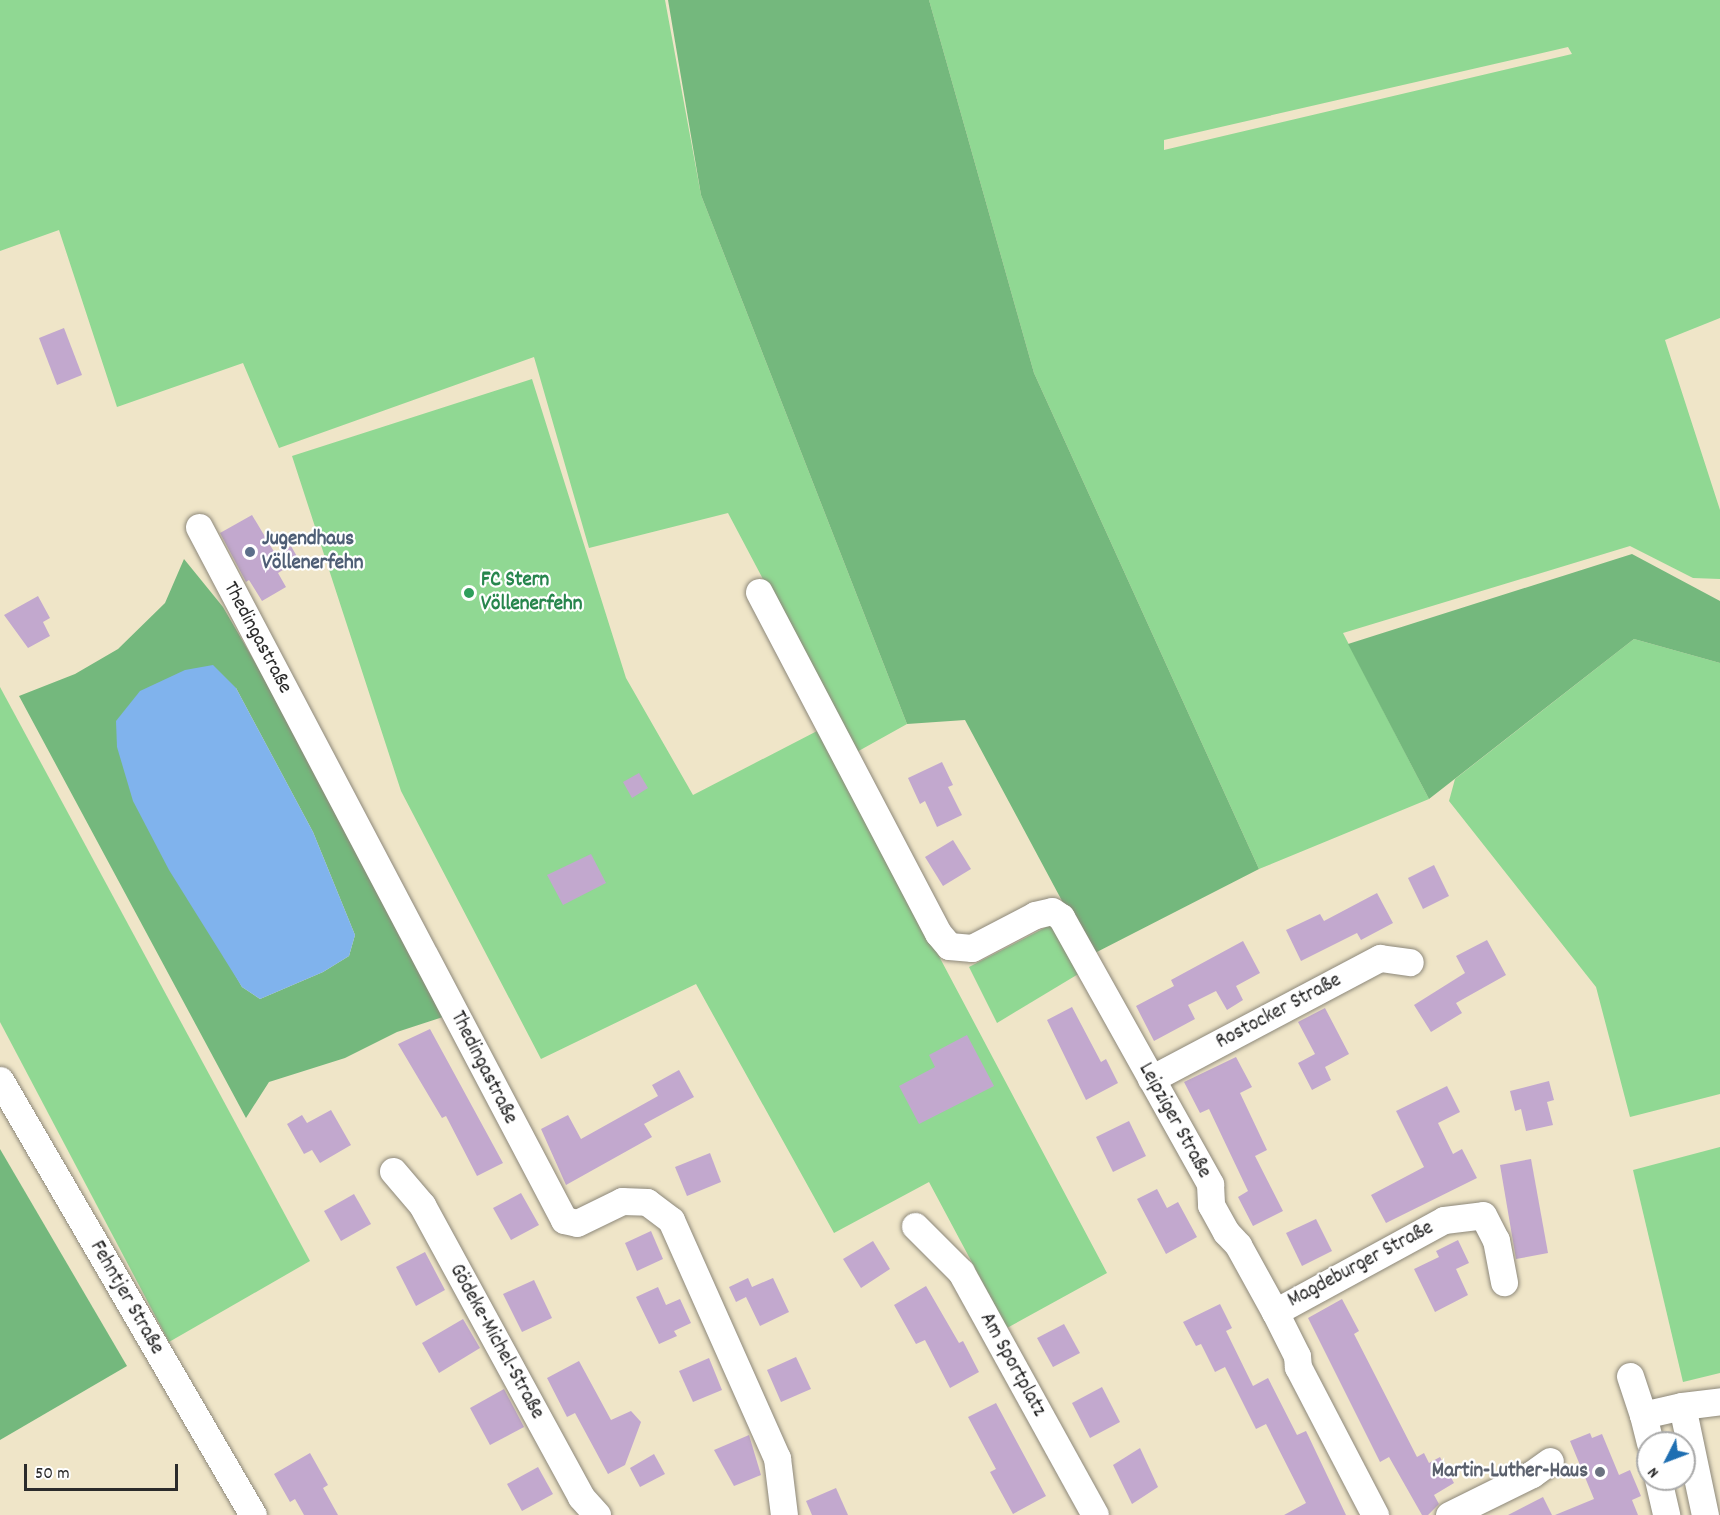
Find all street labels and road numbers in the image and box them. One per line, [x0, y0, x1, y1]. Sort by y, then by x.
street label: Thedingastraße [217, 578, 297, 698]
street label: Rostocker Straße [1212, 968, 1346, 1056]
street label: Thedingastraße [444, 1007, 522, 1129]
street label: Leipziger Straße [1132, 1059, 1216, 1183]
street label: Magdeburger Straße [1284, 1216, 1438, 1314]
street label: Fehntjer Straße [83, 1237, 169, 1359]
street label: Gödeke-Michel-Straße [443, 1260, 549, 1424]
street label: Am Sportplatz [973, 1309, 1051, 1421]

